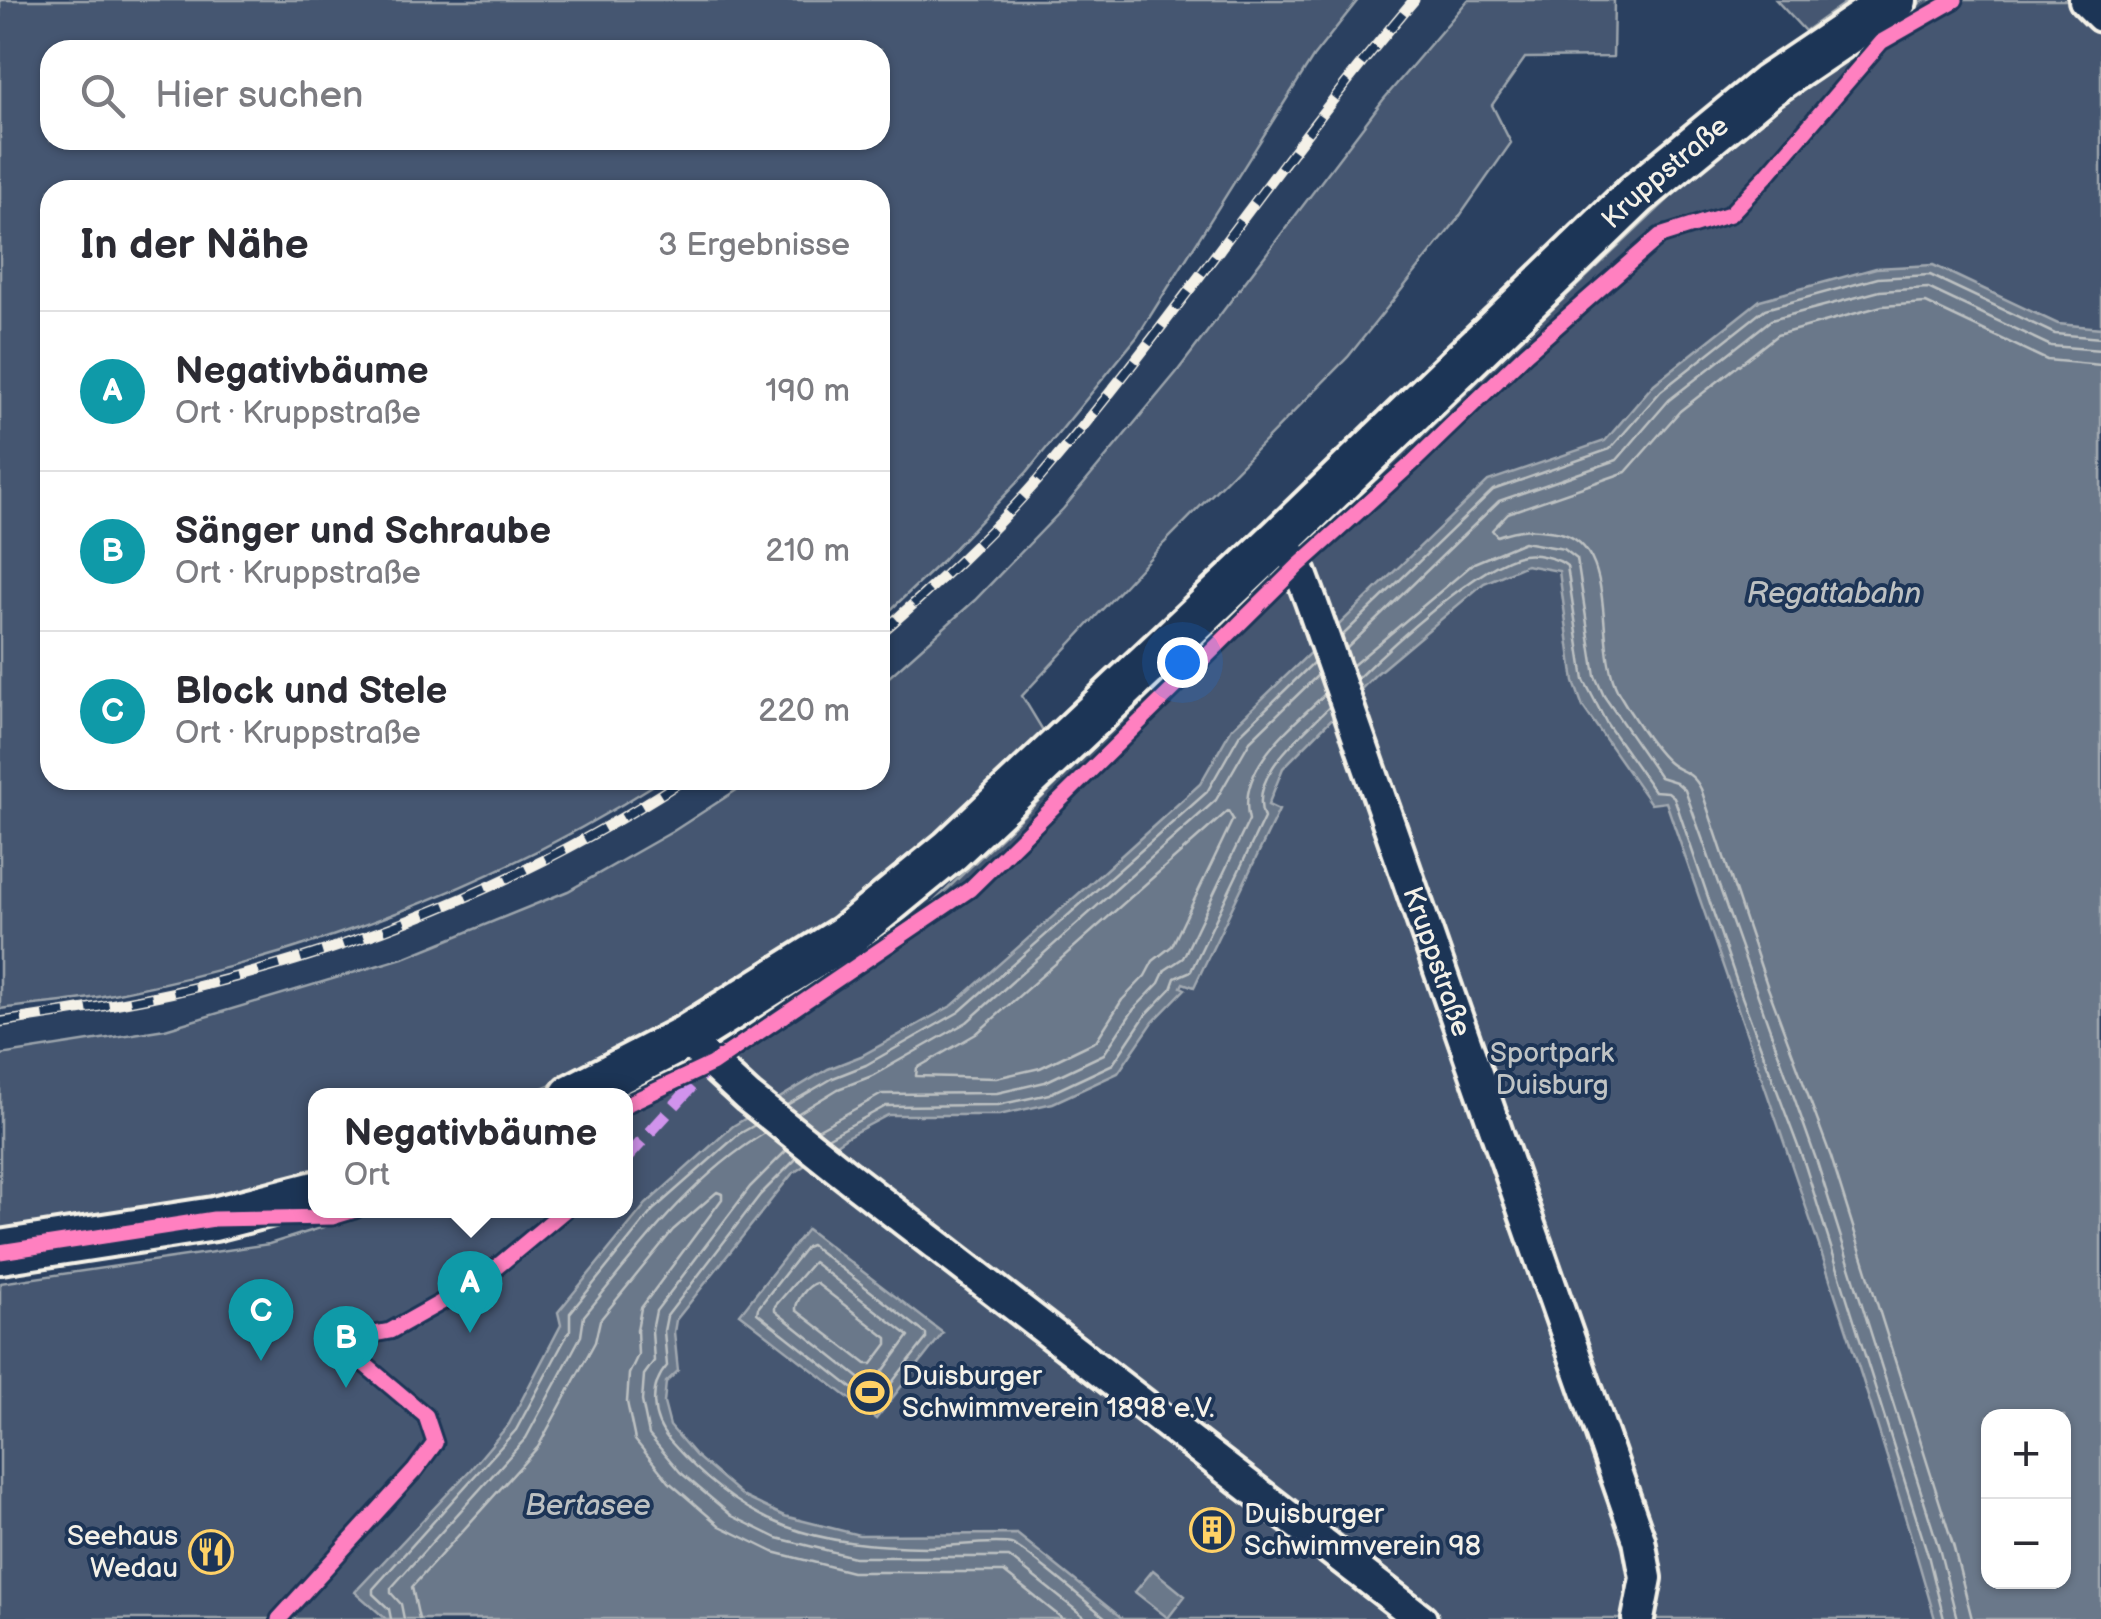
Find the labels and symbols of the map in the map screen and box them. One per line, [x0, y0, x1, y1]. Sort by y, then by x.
street label: Kruppstraße [1595, 109, 1735, 236]
water label: Regattabahn [1747, 576, 1921, 612]
your location [1157, 637, 1208, 688]
street label: Kruppstraße [1396, 882, 1478, 1041]
park label: Sportpark Duisburg [1490, 1037, 1614, 1102]
pin: A [438, 1250, 502, 1333]
pin: C [228, 1278, 294, 1361]
pin: B [314, 1306, 378, 1388]
place label: Duisburger Schwimmverein 1898 e.V. [902, 1360, 1214, 1425]
sports icon: Duisburger Schwimmverein 1898 e.V. [847, 1369, 893, 1415]
water label: Bertasee [525, 1488, 651, 1524]
place label: Duisburger Schwimmverein 98 [1244, 1498, 1481, 1563]
building icon: Duisburger Schwimmverein 98 [1189, 1507, 1235, 1553]
place label: Seehaus Wedau [67, 1520, 178, 1585]
restaurant icon: Seehaus Wedau [188, 1529, 234, 1575]

